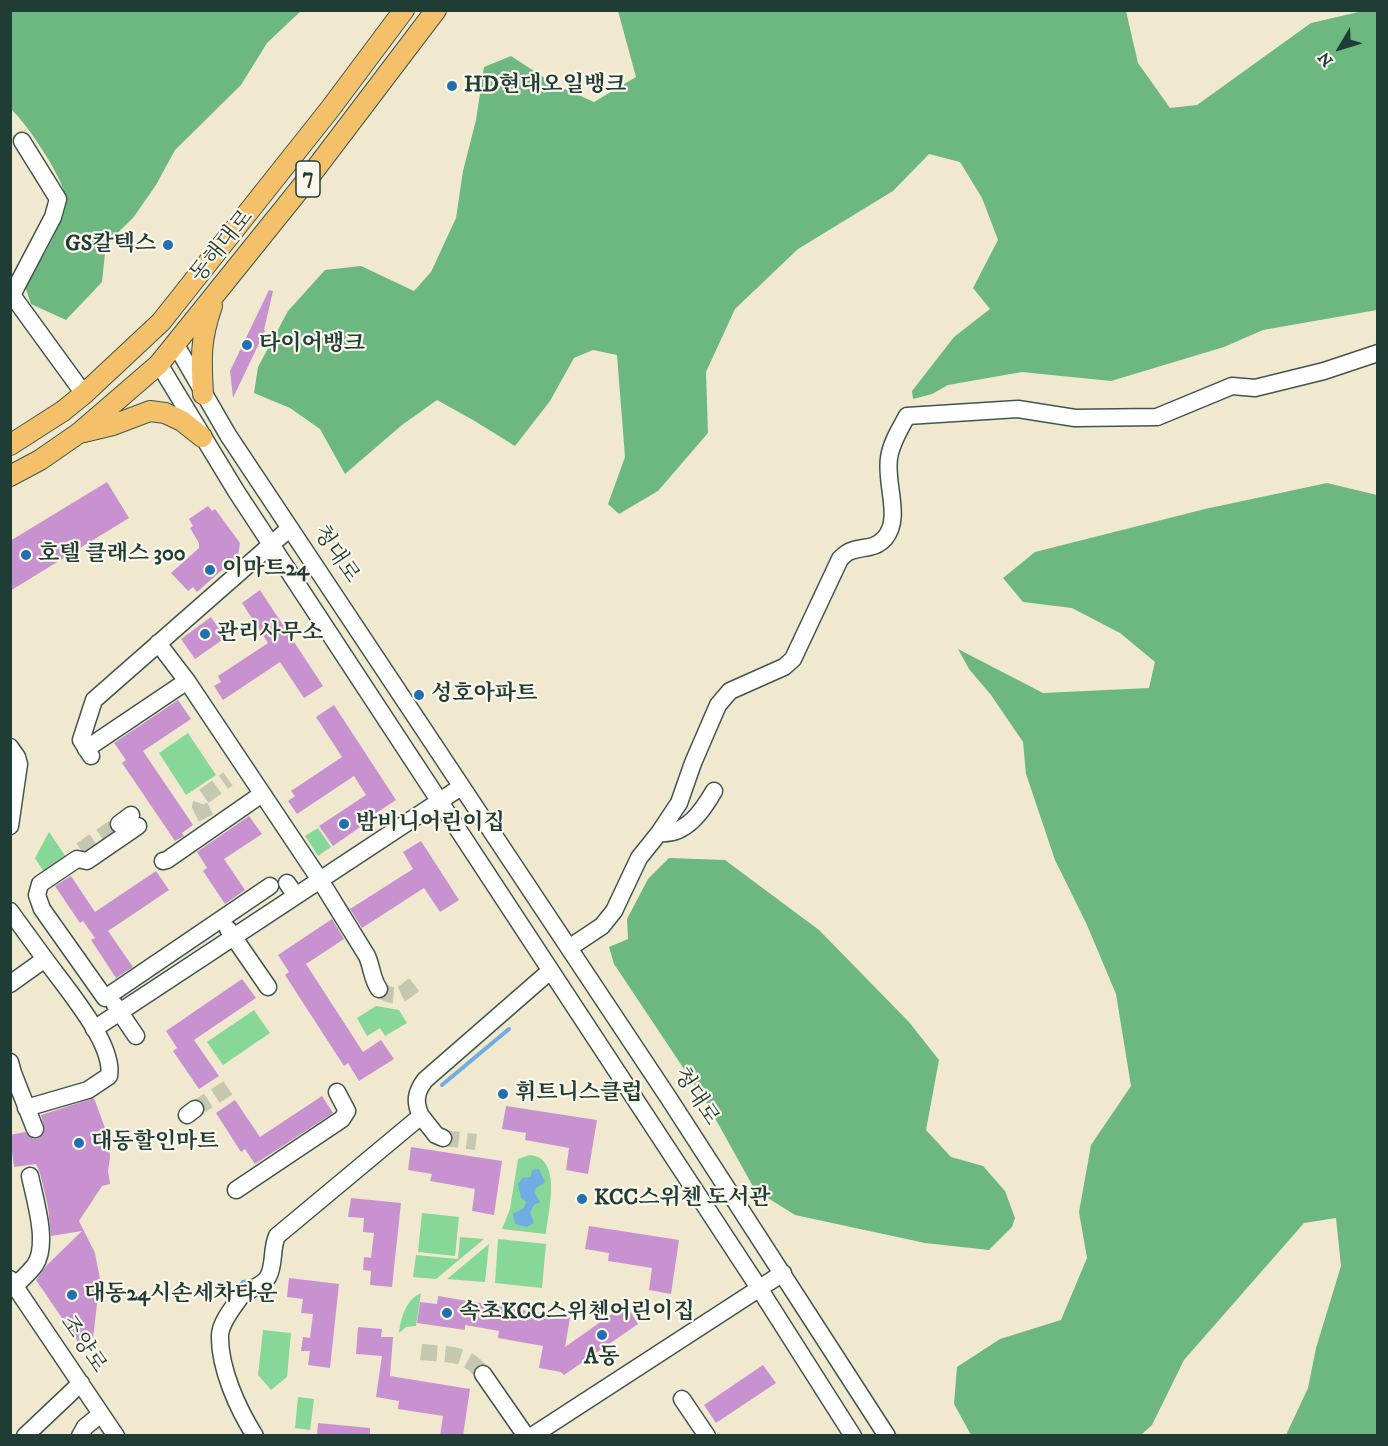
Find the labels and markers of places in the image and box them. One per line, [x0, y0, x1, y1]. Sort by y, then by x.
place label: HD현대오일뱅크 [464, 73, 626, 99]
marker: HD현대오일뱅크 [445, 79, 459, 93]
place label: GS칼텍스 [65, 232, 156, 258]
marker: GS칼텍스 [161, 238, 175, 252]
place label: 타이어뱅크 [259, 332, 365, 358]
marker: 타이어뱅크 [240, 338, 254, 352]
place label: 호텔 클래스 300 [38, 542, 186, 568]
marker: 호텔 클래스 300 [19, 548, 33, 562]
place label: 이마트24 [222, 557, 309, 583]
marker: 이마트24 [203, 563, 217, 577]
place label: 관리사무소 [217, 621, 323, 647]
marker: 관리사무소 [198, 627, 212, 641]
place label: 성호아파트 [431, 682, 537, 708]
marker: 성호아파트 [412, 688, 426, 702]
place label: 밤비니어린이집 [356, 811, 505, 837]
marker: 밤비니어린이집 [337, 817, 351, 831]
place label: 휘트니스클럽 [515, 1081, 643, 1107]
marker: 휘트니스클럽 [496, 1087, 510, 1101]
place label: 대동할인마트 [91, 1130, 219, 1156]
marker: 대동할인마트 [72, 1136, 86, 1150]
place label: KCC스위첸 도서관 [594, 1186, 770, 1212]
marker: KCC스위첸 도서관 [575, 1192, 589, 1206]
place label: 대동24시손세차타운 [84, 1282, 277, 1308]
marker: 대동24시손세차타운 [65, 1288, 79, 1302]
place label: 속초KCC스위첸어린이집 [459, 1300, 695, 1326]
marker: 속초KCC스위첸어린이집 [440, 1306, 454, 1320]
marker: A동 [595, 1328, 609, 1342]
place label: A동 [584, 1345, 620, 1371]

